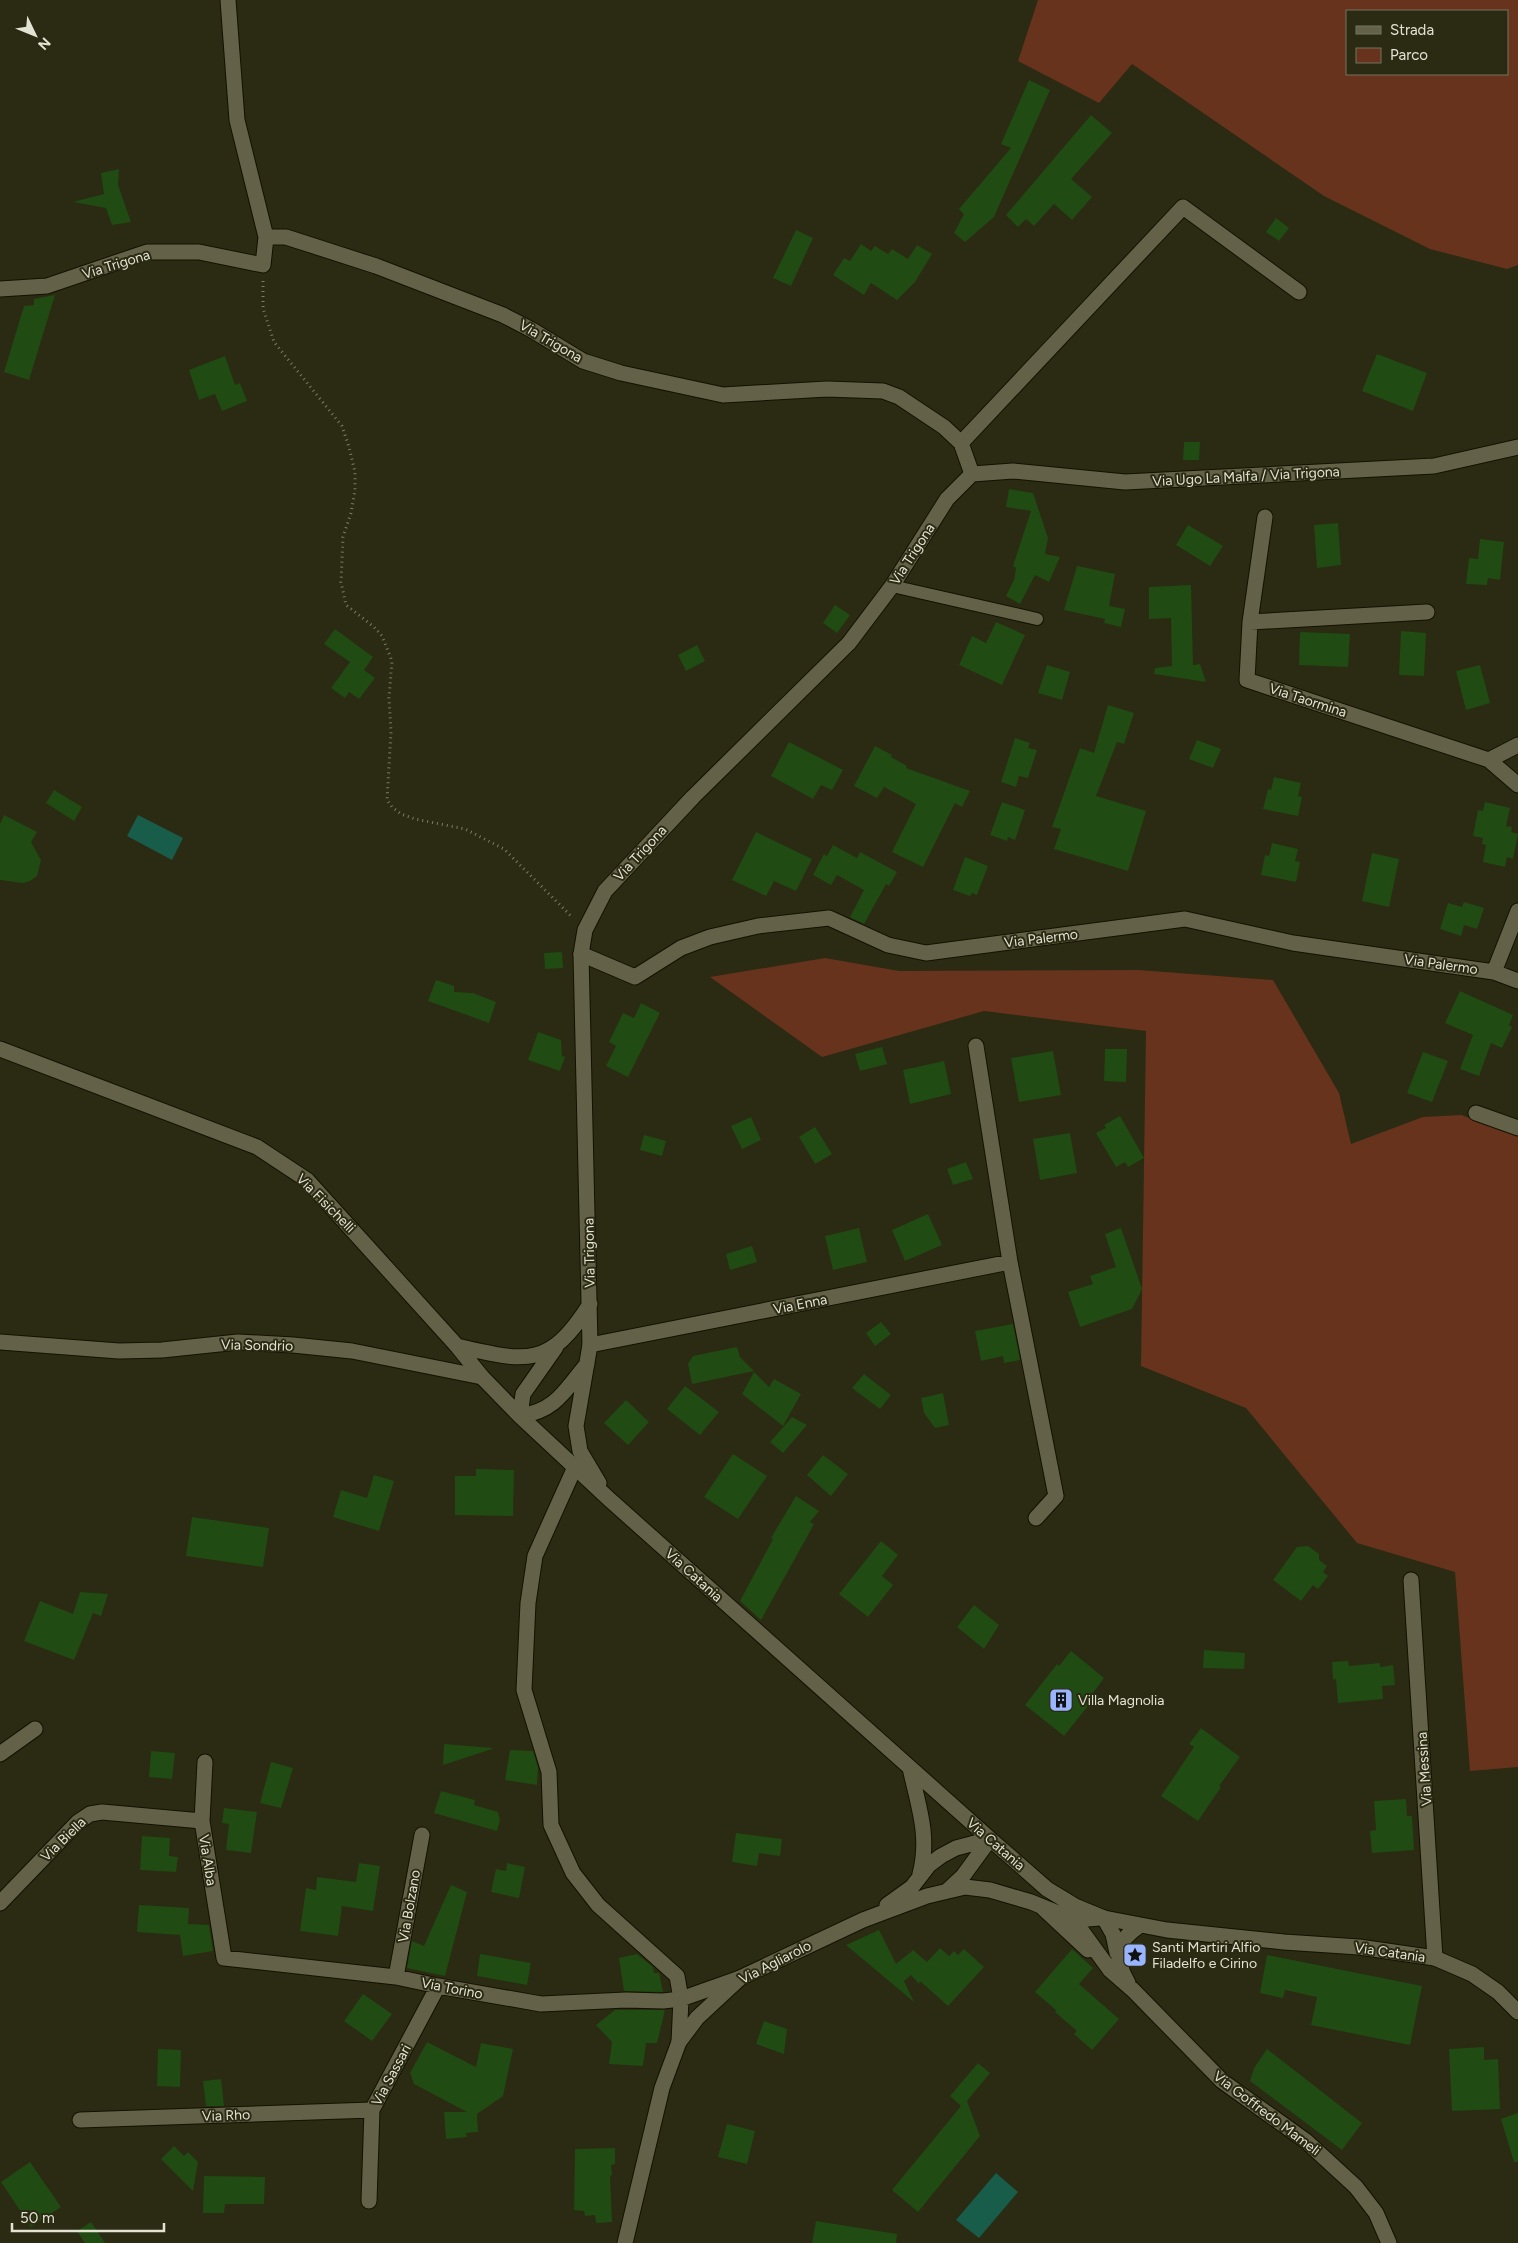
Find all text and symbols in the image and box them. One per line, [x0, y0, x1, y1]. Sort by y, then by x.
north arrow [10, 10, 60, 60]
legend [1346, 10, 1508, 75]
text: Strada [1390, 21, 1434, 39]
text: N [34, 34, 54, 53]
text: Parco [1390, 46, 1428, 64]
street label: Via Trigona [80, 246, 152, 283]
street label: Via Trigona [516, 317, 585, 366]
street label: Via Ugo La Malfa / Via Trigona [1152, 463, 1340, 490]
street label: Via Trigona [886, 520, 939, 588]
street label: Via Taormina [1267, 680, 1349, 721]
street label: Via Trigona [610, 822, 670, 885]
street label: Via Palermo [1003, 926, 1079, 951]
street label: Via Palermo [1403, 951, 1479, 978]
street label: Via Fisichelli [293, 1170, 359, 1236]
street label: Via Trigona [580, 1218, 599, 1288]
street label: Via Enna [772, 1291, 829, 1318]
street label: Via Sondrio [221, 1336, 293, 1355]
street label: Via Catania [661, 1545, 726, 1606]
building icon: Villa Magnolia [1048, 1687, 1074, 1713]
place label: Villa Magnolia [1078, 1692, 1164, 1709]
street label: Via Messina [1413, 1731, 1436, 1807]
street label: Via Biella [37, 1814, 90, 1865]
street label: Via Catania [963, 1815, 1028, 1874]
street label: Via Alba [195, 1833, 220, 1887]
street label: Via Bolzano [395, 1869, 424, 1944]
street label: Via Agliarolo [736, 1937, 814, 1988]
place label: Santi Martiri Alfio Filadelfo e Cirino [1152, 1939, 1260, 1972]
street label: Via Catania [1353, 1939, 1426, 1966]
place icon: Santi Martiri Alfio Filadelfo e Cirino [1122, 1942, 1148, 1968]
street label: Via Torino [420, 1974, 484, 2003]
street label: Via Sassari [368, 2041, 415, 2109]
street label: Via Goffredo Mameli [1210, 2068, 1324, 2159]
street label: Via Rho [202, 2106, 250, 2125]
scale bar [12, 2200, 165, 2232]
text: 50 m [20, 2209, 55, 2227]

